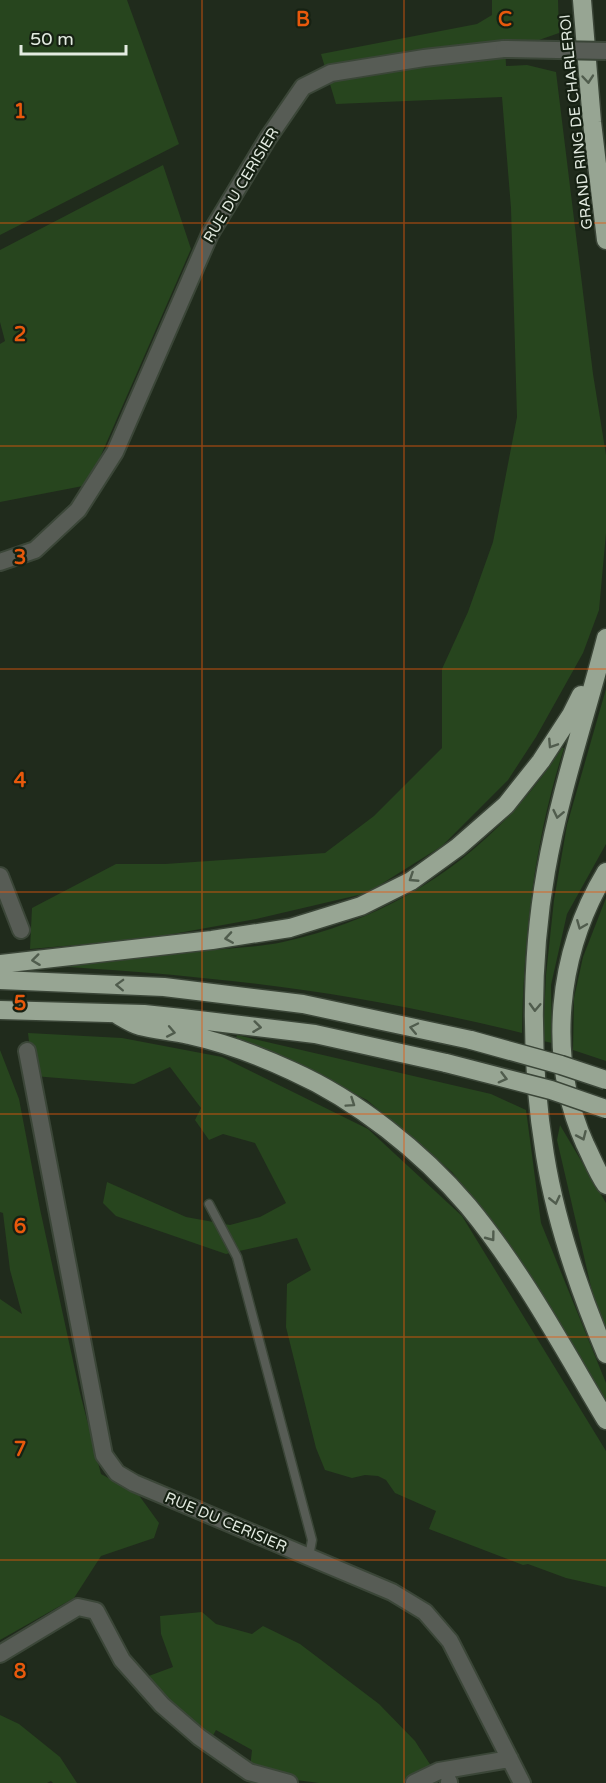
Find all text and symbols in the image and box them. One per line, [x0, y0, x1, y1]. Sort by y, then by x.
text: B [296, 8, 310, 32]
text: C [498, 8, 512, 32]
street label: GRAND RING DE CHARLEROI [556, 13, 596, 231]
scale bar [21, 18, 126, 56]
text: 50 m [30, 28, 74, 50]
one-way arrow [582, 75, 595, 84]
text: 1 [14, 100, 26, 124]
street label: RUE DU CERISIER [200, 124, 282, 246]
text: 2 [14, 323, 26, 347]
text: 3 [14, 546, 26, 570]
one-way arrow [548, 737, 559, 748]
text: 4 [14, 769, 27, 793]
one-way arrow [552, 808, 565, 818]
one-way arrow [409, 871, 420, 882]
one-way arrow [576, 919, 588, 930]
one-way arrow [225, 931, 234, 943]
one-way arrow [31, 953, 40, 966]
one-way arrow [115, 978, 124, 991]
text: 5 [14, 992, 26, 1016]
one-way arrow [529, 1002, 541, 1011]
one-way arrow [253, 1020, 262, 1033]
one-way arrow [410, 1022, 420, 1035]
one-way arrow [166, 1025, 176, 1038]
one-way arrow [498, 1070, 508, 1083]
one-way arrow [345, 1096, 355, 1108]
one-way arrow [574, 1130, 586, 1141]
one-way arrow [548, 1195, 561, 1205]
text: 6 [14, 1215, 26, 1239]
one-way arrow [484, 1231, 495, 1242]
text: 7 [14, 1438, 26, 1462]
street label: RUE DU CERISIER [162, 1488, 290, 1556]
text: 8 [14, 1660, 26, 1684]

